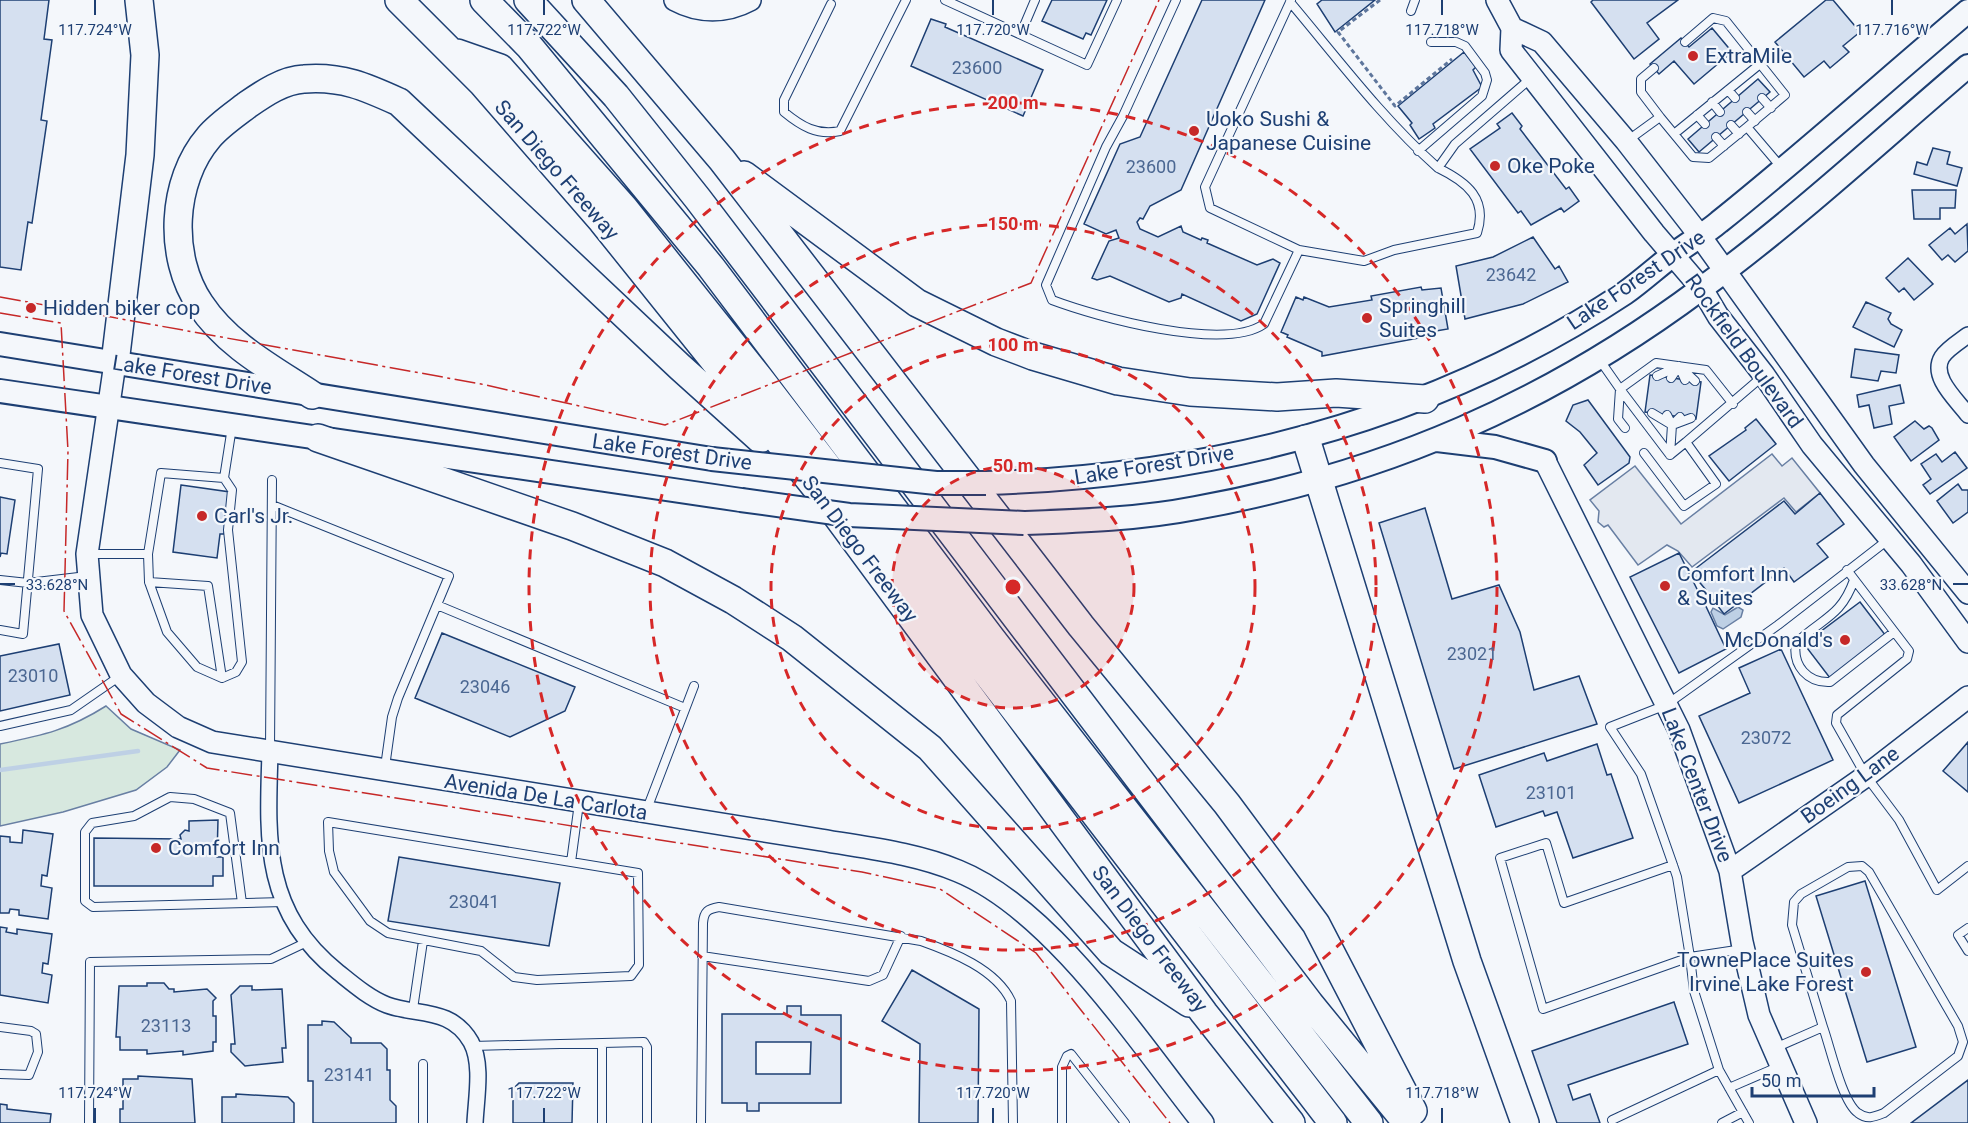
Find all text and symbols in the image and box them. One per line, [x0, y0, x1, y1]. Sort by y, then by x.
text: 117.724°W [58, 21, 132, 39]
text: 117.722°W [507, 21, 581, 39]
text: 117.720°W [956, 21, 1030, 39]
text: 117.718°W [1405, 21, 1479, 39]
text: 117.716°W [1855, 21, 1929, 39]
place label: ExtraMile [1705, 44, 1792, 68]
marker: ExtraMile [1686, 49, 1700, 63]
house number: 23600 [952, 57, 1002, 78]
text: 200 m [987, 92, 1039, 113]
street label: San Diego Freeway [490, 95, 624, 245]
place label: Uoko Sushi & Japanese Cuisine [1206, 107, 1371, 155]
marker: Uoko Sushi & Japanese Cuisine [1187, 124, 1201, 138]
place label: Oke Poke [1507, 154, 1595, 178]
house number: 23600 [1126, 156, 1176, 177]
marker: Oke Poke [1488, 159, 1502, 173]
text: 150 m [987, 213, 1039, 234]
street label: Lake Forest Drive [1563, 225, 1709, 335]
house number: 23642 [1486, 264, 1536, 285]
street label: Rockfield Boulevard [1680, 269, 1808, 433]
place label: Springhill Suites [1379, 294, 1466, 342]
place label: Hidden biker cop [43, 296, 200, 320]
marker: Hidden biker cop [24, 301, 38, 315]
marker: Springhill Suites [1360, 311, 1374, 325]
text: 100 m [987, 334, 1039, 355]
street label: Lake Forest Drive [111, 351, 273, 399]
street label: Lake Forest Drive [591, 429, 753, 475]
street label: Lake Forest Drive [1073, 441, 1235, 489]
text: 50 m [993, 455, 1033, 476]
street label: San Diego Freeway [797, 471, 923, 627]
place label: Carl's Jr. [214, 504, 293, 528]
marker: Carl's Jr. [195, 509, 209, 523]
place label: Comfort Inn & Suites [1677, 562, 1789, 610]
text: 33.628°N [26, 576, 88, 594]
text: 33.628°N [1880, 576, 1942, 594]
centre of rings [1003, 577, 1023, 597]
marker: Comfort Inn & Suites [1658, 579, 1672, 593]
place label: McDonald's [1724, 628, 1833, 652]
marker: McDonald's [1838, 633, 1852, 647]
house number: 23021 [1447, 643, 1497, 664]
house number: 23010 [8, 665, 58, 686]
house number: 23046 [460, 676, 510, 697]
street label: Lake Center Drive [1657, 704, 1737, 866]
house number: 23072 [1741, 727, 1791, 748]
street label: Boeing Lane [1796, 741, 1904, 829]
street label: Avenida De La Carlota [443, 769, 649, 825]
house number: 23101 [1526, 782, 1576, 803]
place label: Comfort Inn [168, 836, 280, 860]
marker: Comfort Inn [149, 841, 163, 855]
street label: San Diego Freeway [1087, 861, 1213, 1017]
house number: 23041 [449, 891, 499, 912]
place label: TownePlace Suites Irvine Lake Forest [1677, 948, 1854, 996]
marker: TownePlace Suites Irvine Lake Forest [1859, 965, 1873, 979]
house number: 23113 [141, 1015, 191, 1036]
scale bar [1752, 1060, 1874, 1098]
house number: 23141 [324, 1064, 374, 1085]
text: 50 m [1761, 1070, 1801, 1091]
text: 117.724°W [58, 1084, 132, 1102]
text: 117.722°W [507, 1084, 581, 1102]
text: 117.720°W [956, 1084, 1030, 1102]
text: 117.718°W [1405, 1084, 1479, 1102]

